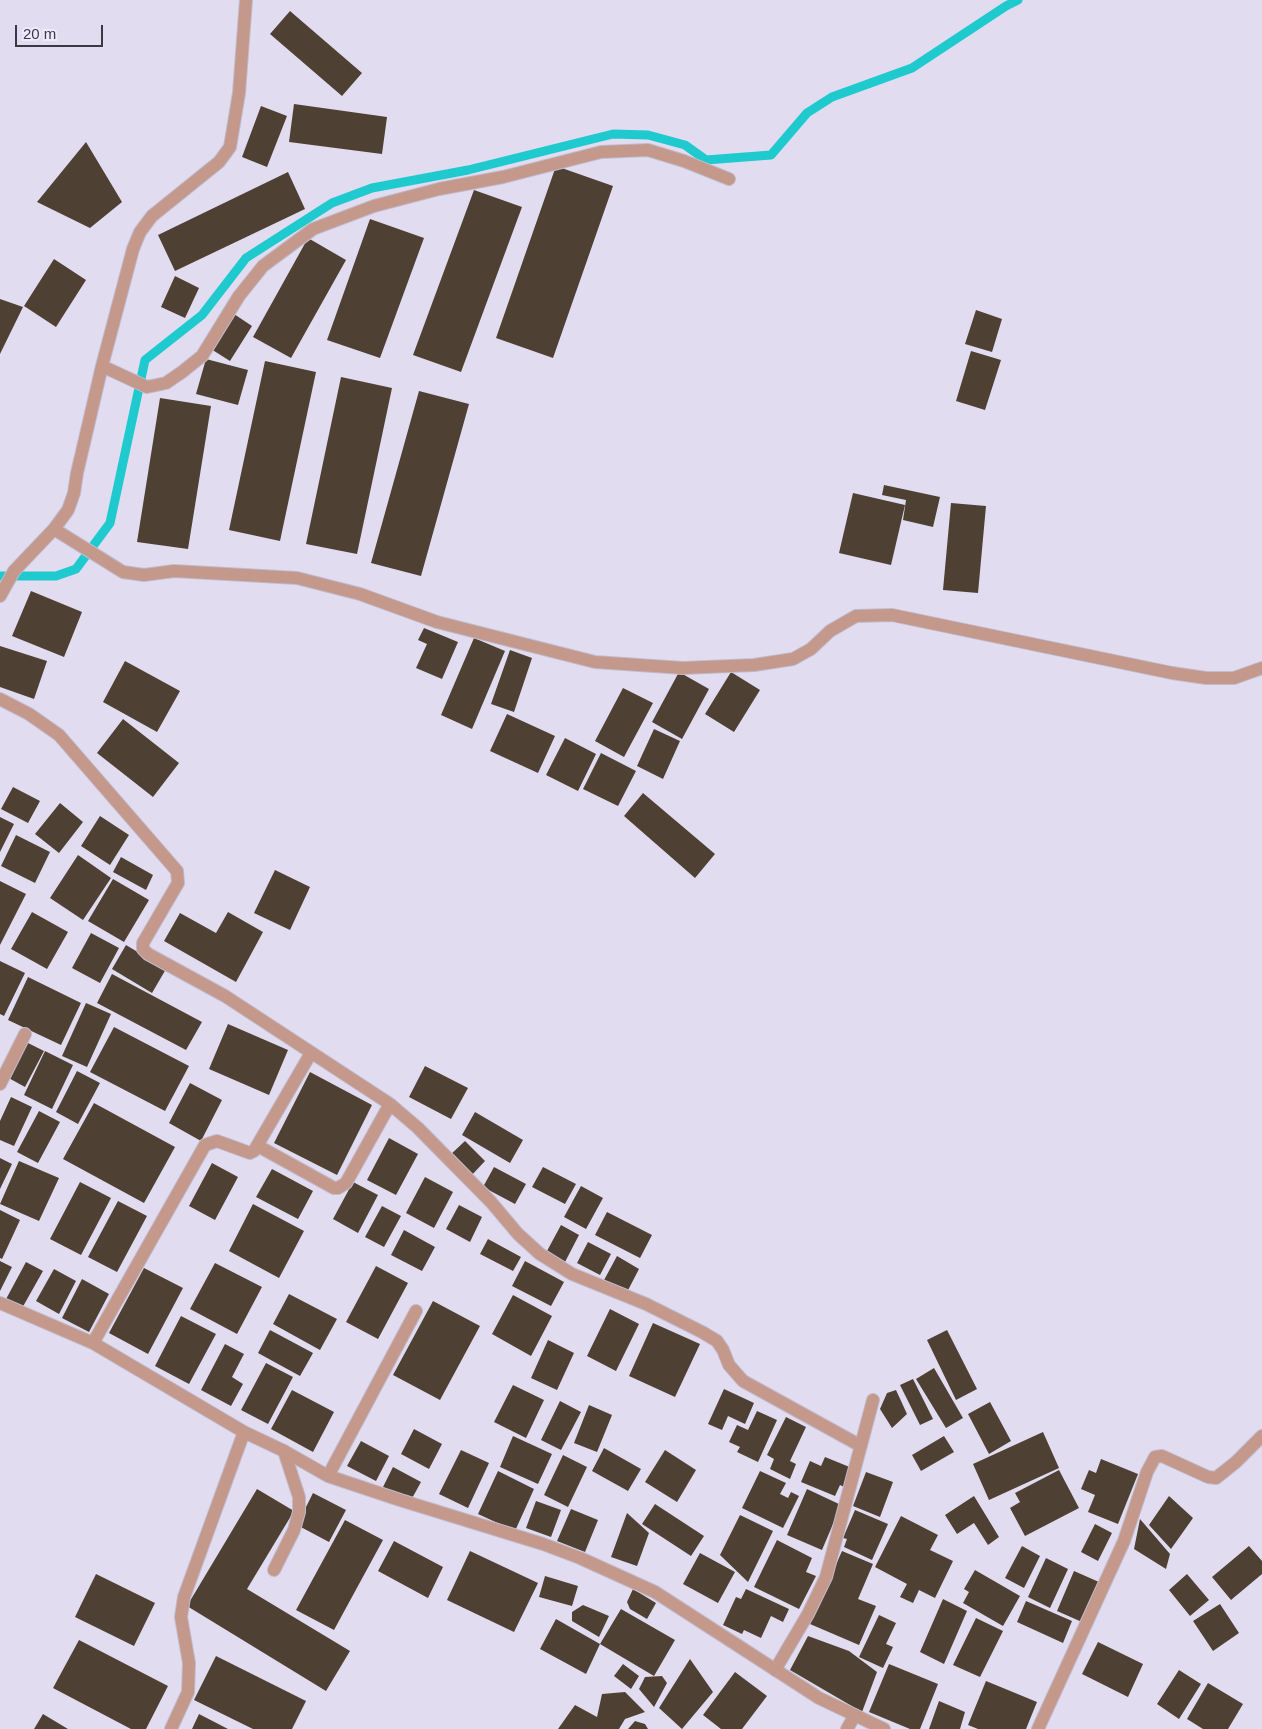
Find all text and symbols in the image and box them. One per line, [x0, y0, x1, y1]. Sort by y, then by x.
scale bar [18, 15, 105, 47]
text: 20 m [23, 25, 56, 42]

